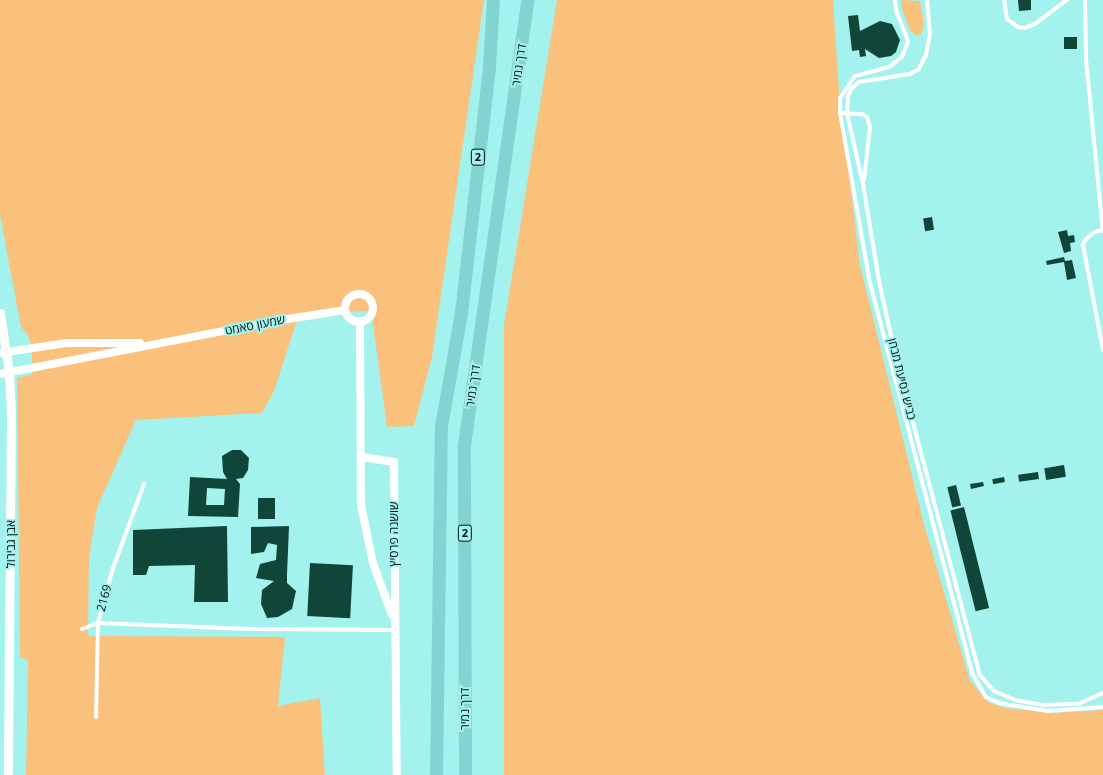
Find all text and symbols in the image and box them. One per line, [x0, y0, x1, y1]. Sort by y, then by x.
street label: דרך נמיר [509, 43, 529, 87]
road number: 2 [470, 148, 486, 166]
street label: שמעון סאמט [224, 312, 286, 338]
street label: כביש נסיעת מבחן [885, 337, 919, 421]
street label: דרך נמיר [463, 364, 483, 408]
street label: שושנה פרסיץ [387, 502, 401, 566]
street label: אבן גבירול [4, 520, 18, 568]
road number: 2 [457, 524, 473, 542]
street label: 2169 [93, 583, 115, 613]
street label: דרך נמיר [458, 688, 472, 730]

